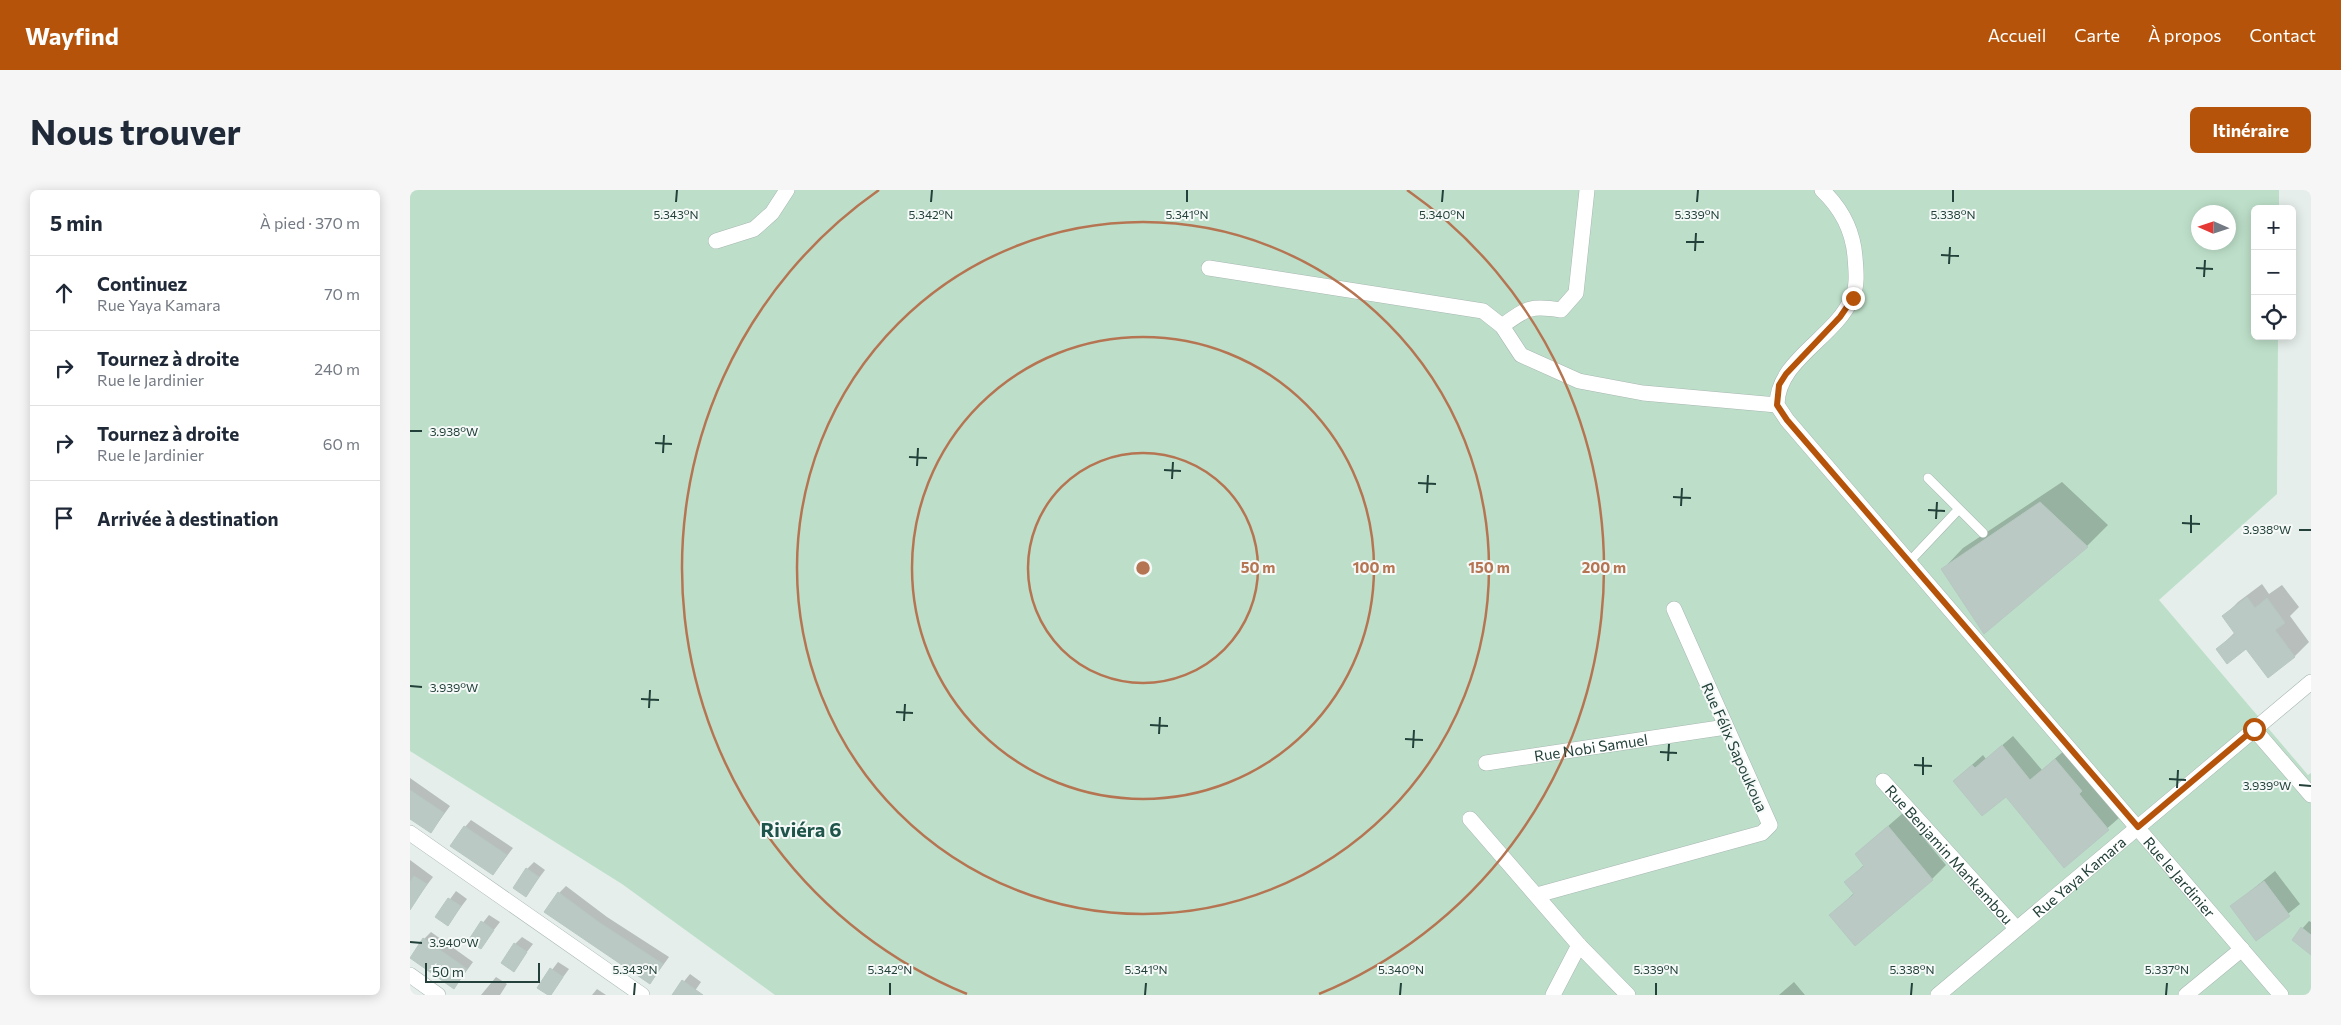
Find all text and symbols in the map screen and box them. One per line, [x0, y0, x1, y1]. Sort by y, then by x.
text: Wayfind [25, 21, 119, 50]
text: Accueil [1988, 24, 2046, 46]
text: Carte [2074, 24, 2120, 46]
text: À propos [2148, 24, 2222, 46]
text: Contact [2250, 24, 2316, 46]
button: Itinéraire [2190, 107, 2311, 153]
text: Nous trouver [30, 109, 241, 152]
north arrow [2191, 205, 2236, 250]
map controls [2251, 205, 2296, 340]
button: + [2251, 205, 2296, 250]
text: 5.343°N [653, 207, 699, 221]
text: 5.342°N [909, 207, 953, 221]
text: 5.341°N [1165, 207, 1209, 221]
text: 5.340°N [1419, 207, 1465, 221]
text: 5.339°N [1674, 207, 1720, 221]
text: 5.338°N [1930, 207, 1976, 221]
text: 5 min [50, 210, 103, 235]
text: À pied · 370 m [260, 213, 360, 232]
button: − [2251, 250, 2296, 295]
text: Continuez [97, 272, 187, 295]
icon: ahead [50, 279, 78, 307]
text: 70 m [324, 284, 360, 303]
route end [1842, 287, 1865, 310]
text: Rue Yaya Kamara [97, 295, 221, 314]
button: locate [2251, 295, 2296, 340]
text: Tournez à droite [97, 347, 239, 370]
icon: right [50, 354, 78, 382]
text: 240 m [314, 359, 360, 378]
text: Rue le Jardinier [97, 370, 204, 389]
text: Tournez à droite [97, 422, 239, 445]
text: 3.938°W [430, 424, 478, 438]
icon: right [50, 429, 78, 457]
text: 60 m [323, 434, 360, 453]
text: Rue le Jardinier [97, 445, 204, 464]
icon: arrive [50, 504, 78, 532]
text: Arrivée à destination [97, 507, 279, 530]
text: 3.938°W [2243, 522, 2291, 536]
text: 50 m [1241, 558, 1275, 576]
text: 100 m [1353, 558, 1395, 576]
text: 150 m [1468, 558, 1510, 576]
text: 200 m [1582, 558, 1626, 576]
centre of rings [1134, 559, 1152, 577]
text: 3.939°W [430, 680, 478, 694]
street label: Rue Félix Sapoukoua [1698, 680, 1772, 814]
route start [2243, 718, 2266, 741]
street label: Rue Nobi Samuel [1533, 730, 1649, 765]
text: 3.939°W [2243, 778, 2291, 792]
street label: Rue Benjamin Mankambou [1882, 781, 2017, 928]
district label: Riviéra 6 [760, 817, 842, 841]
street label: Rue Yaya Kamara [2029, 833, 2129, 921]
street label: Rue le Jardinier [2140, 833, 2219, 921]
text: 3.940°W [429, 935, 479, 949]
scale bar [425, 960, 540, 983]
text: 5.343°N [612, 962, 658, 976]
text: 5.342°N [868, 962, 912, 976]
text: 5.341°N [1124, 962, 1168, 976]
text: 5.340°N [1378, 962, 1424, 976]
text: 5.339°N [1633, 962, 1679, 976]
text: 5.338°N [1889, 962, 1935, 976]
text: 5.337°N [2145, 962, 2189, 976]
text: 50 m [432, 963, 464, 980]

